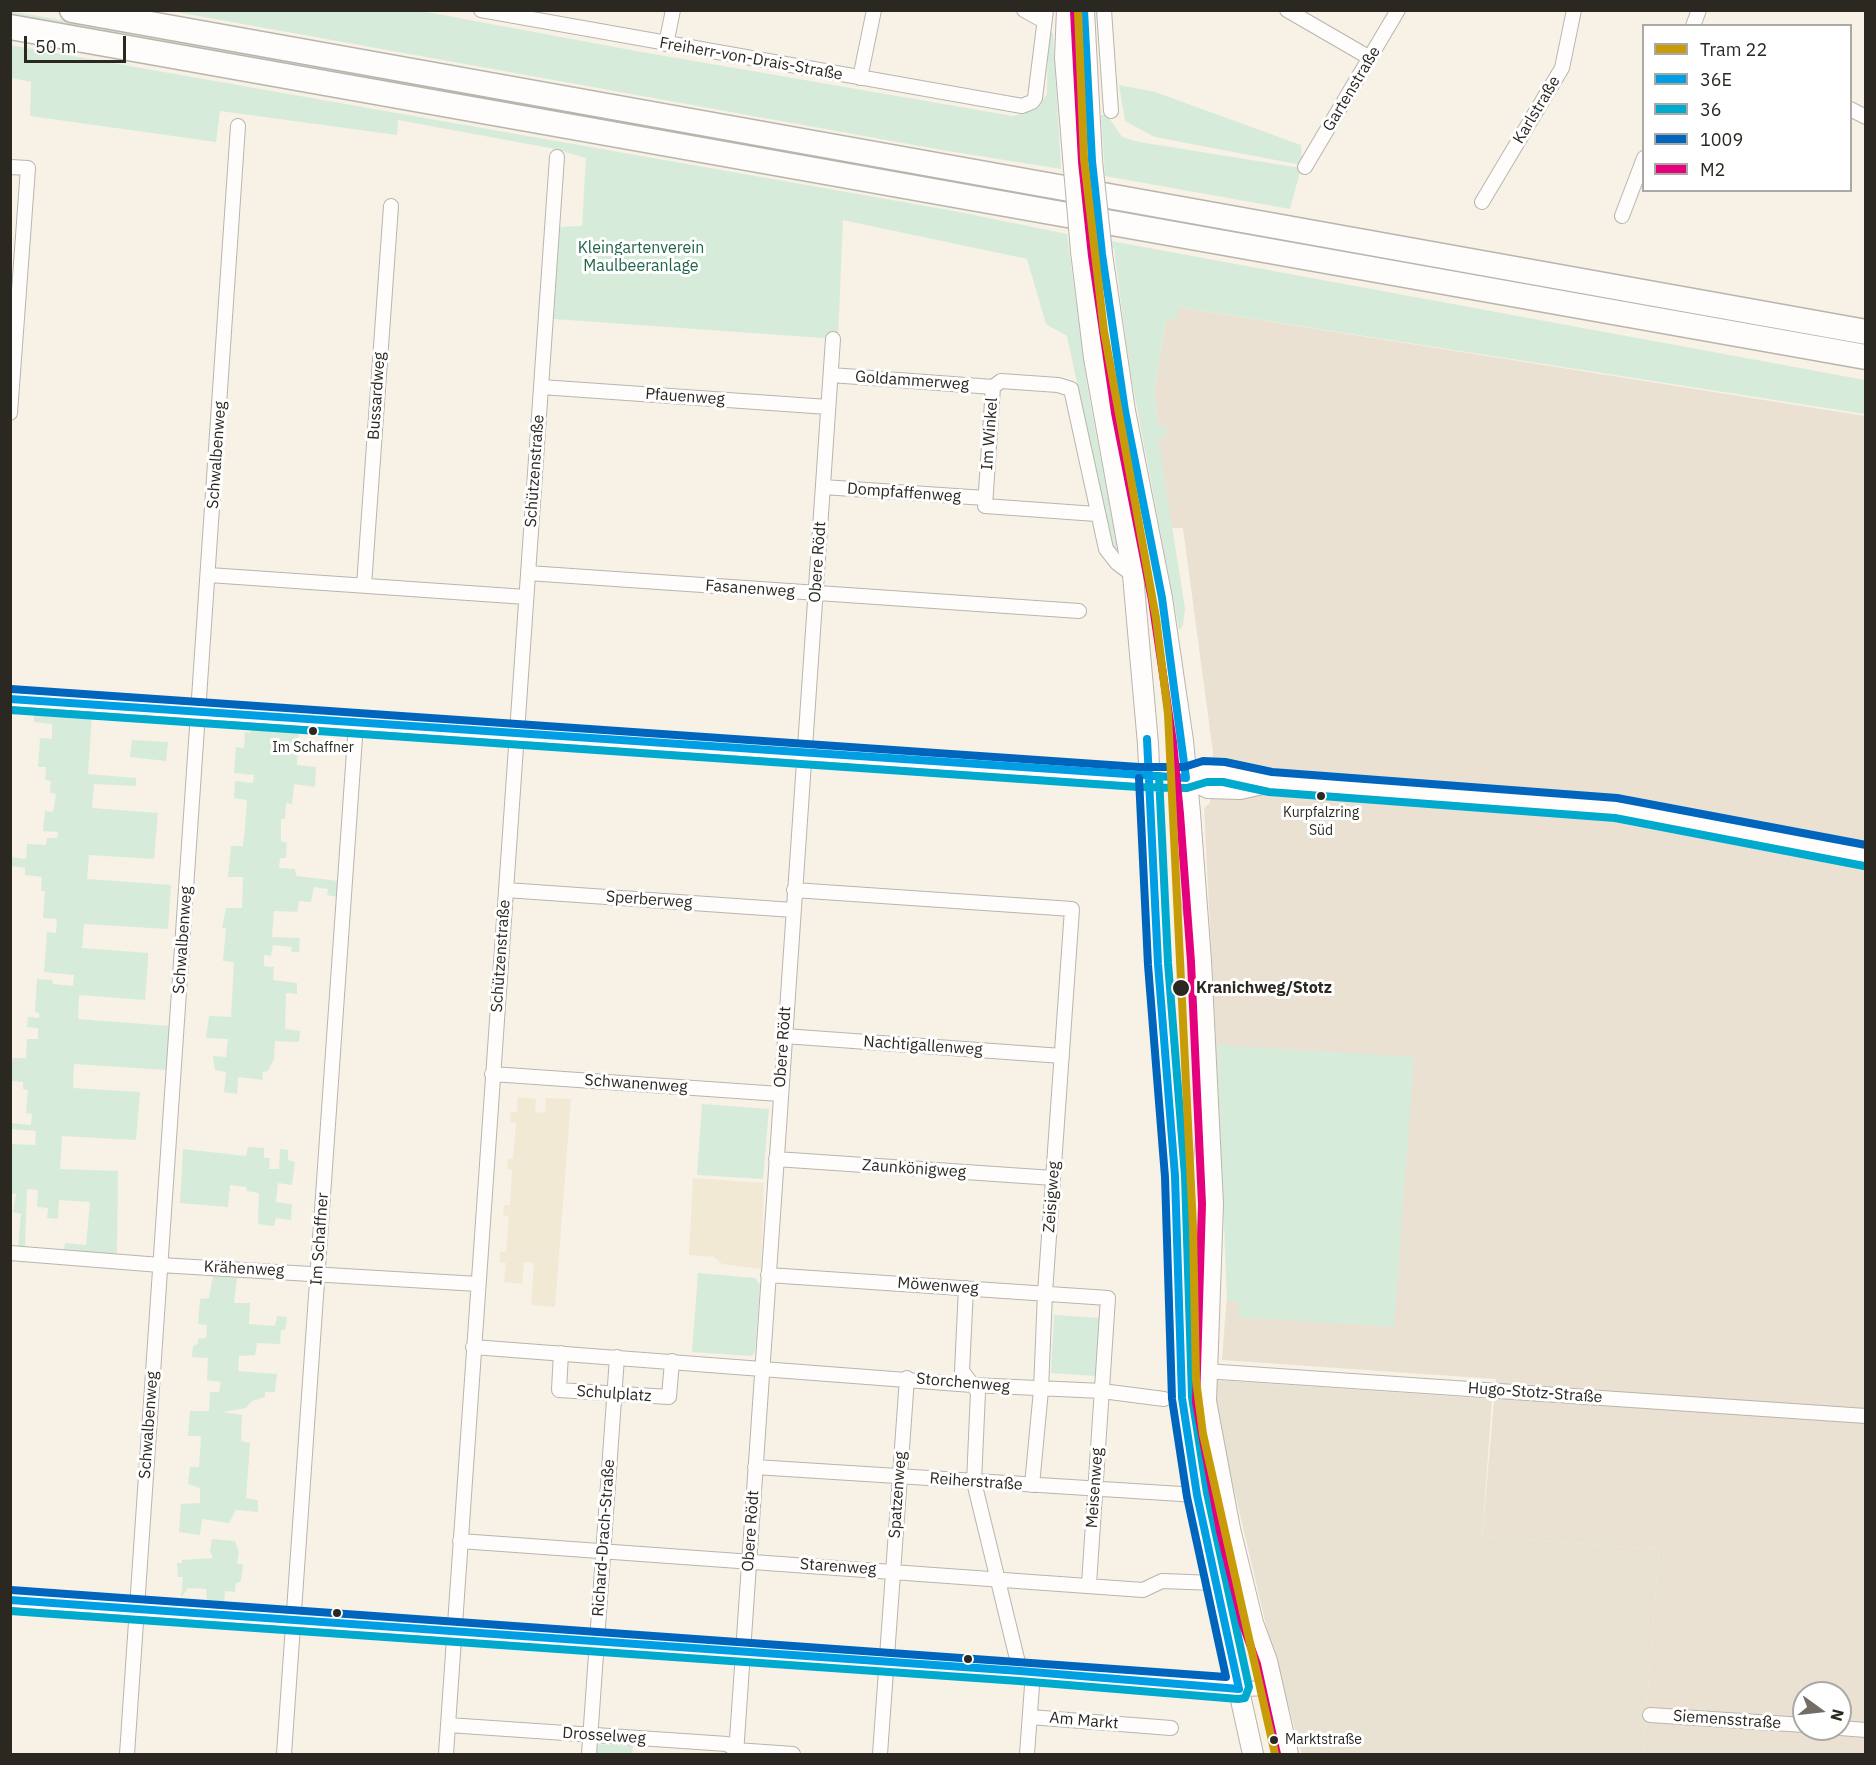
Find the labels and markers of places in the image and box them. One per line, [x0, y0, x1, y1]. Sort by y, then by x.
marker: Im Schaffner [307, 725, 319, 737]
place label: Im Schaffner [272, 740, 354, 756]
marker: Kurpfalzring Süd [1315, 790, 1327, 802]
place label: Kurpfalzring Süd [1283, 805, 1359, 838]
marker: Kranichweg/Stotz [1171, 978, 1191, 998]
place label: Kranichweg/Stotz [1196, 978, 1332, 998]
unlabelled marker [331, 1607, 343, 1619]
unlabelled marker [962, 1653, 974, 1665]
place label: Marktstraße [1285, 1732, 1362, 1748]
marker: Marktstraße [1268, 1734, 1280, 1746]

